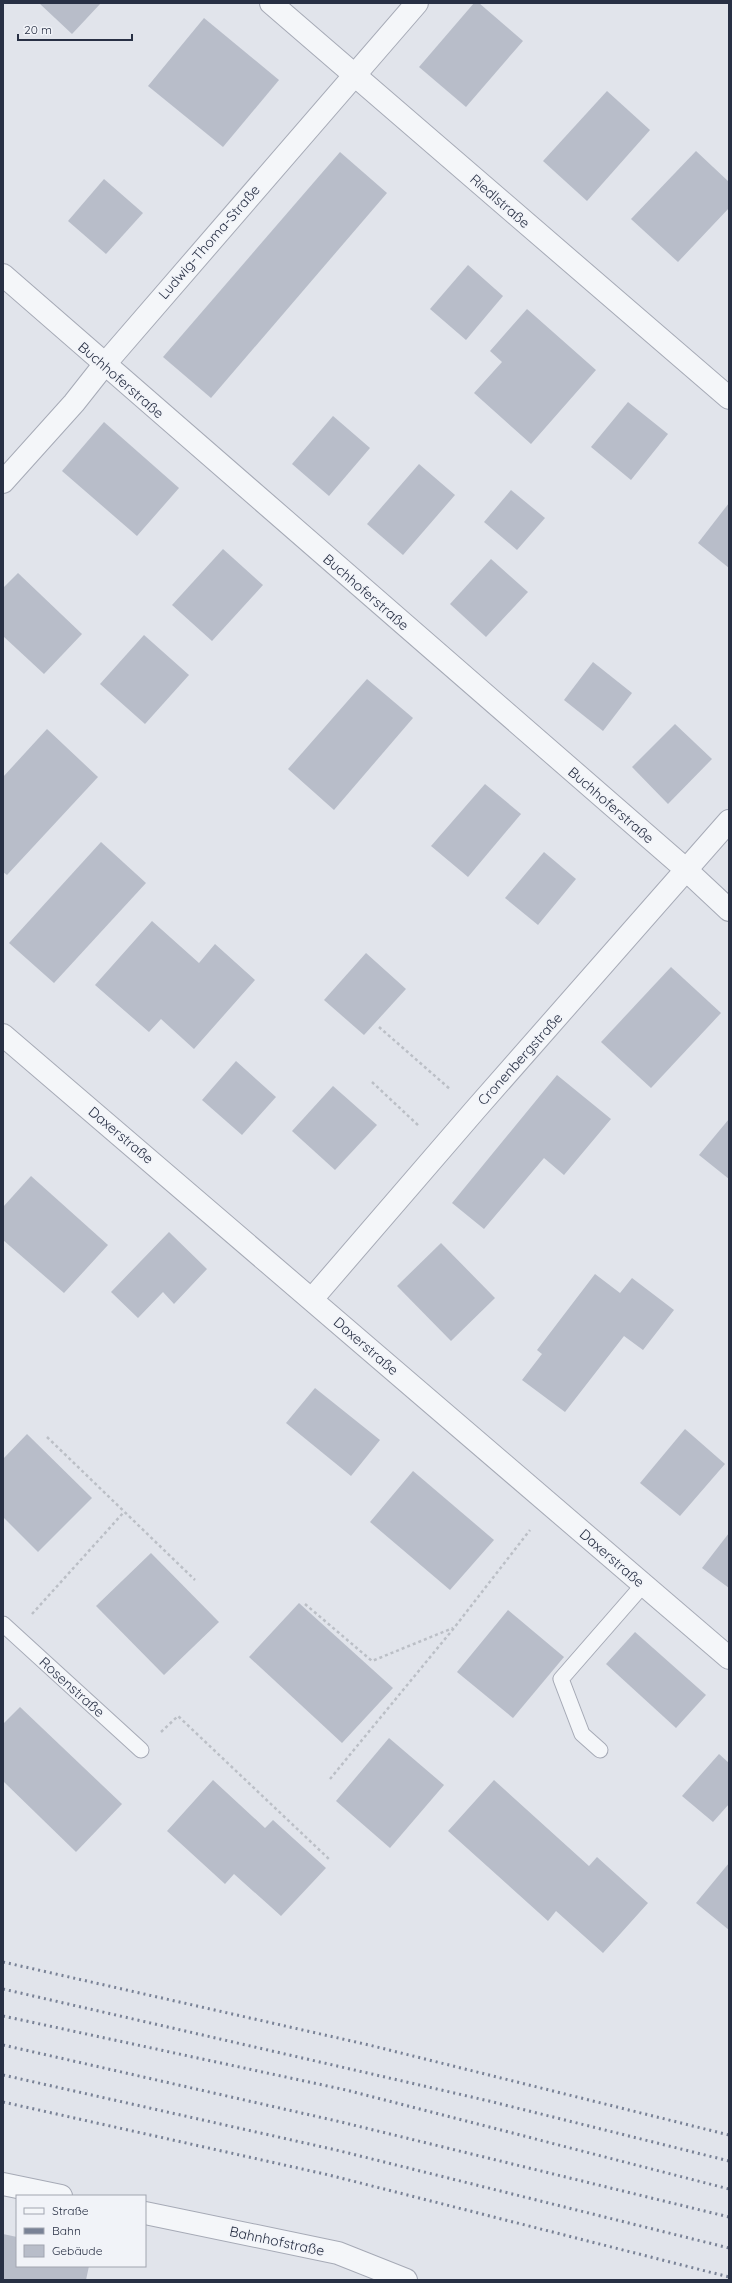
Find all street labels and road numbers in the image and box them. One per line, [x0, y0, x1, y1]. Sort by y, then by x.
street label: Riedlstraße [466, 170, 534, 232]
street label: Ludwig-Thoma-Straße [154, 181, 264, 303]
street label: Buchhoferstraße [74, 338, 168, 422]
street label: Buchhoferstraße [319, 550, 413, 634]
street label: Buchhoferstraße [564, 763, 658, 847]
street label: Cronenbergstraße [474, 1009, 566, 1109]
street label: Daxerstraße [85, 1102, 157, 1168]
street label: Daxerstraße [330, 1313, 402, 1379]
street label: Daxerstraße [576, 1525, 648, 1591]
street label: Rosenstraße [36, 1653, 108, 1721]
street label: Bahnhofstraße [228, 2222, 326, 2260]

